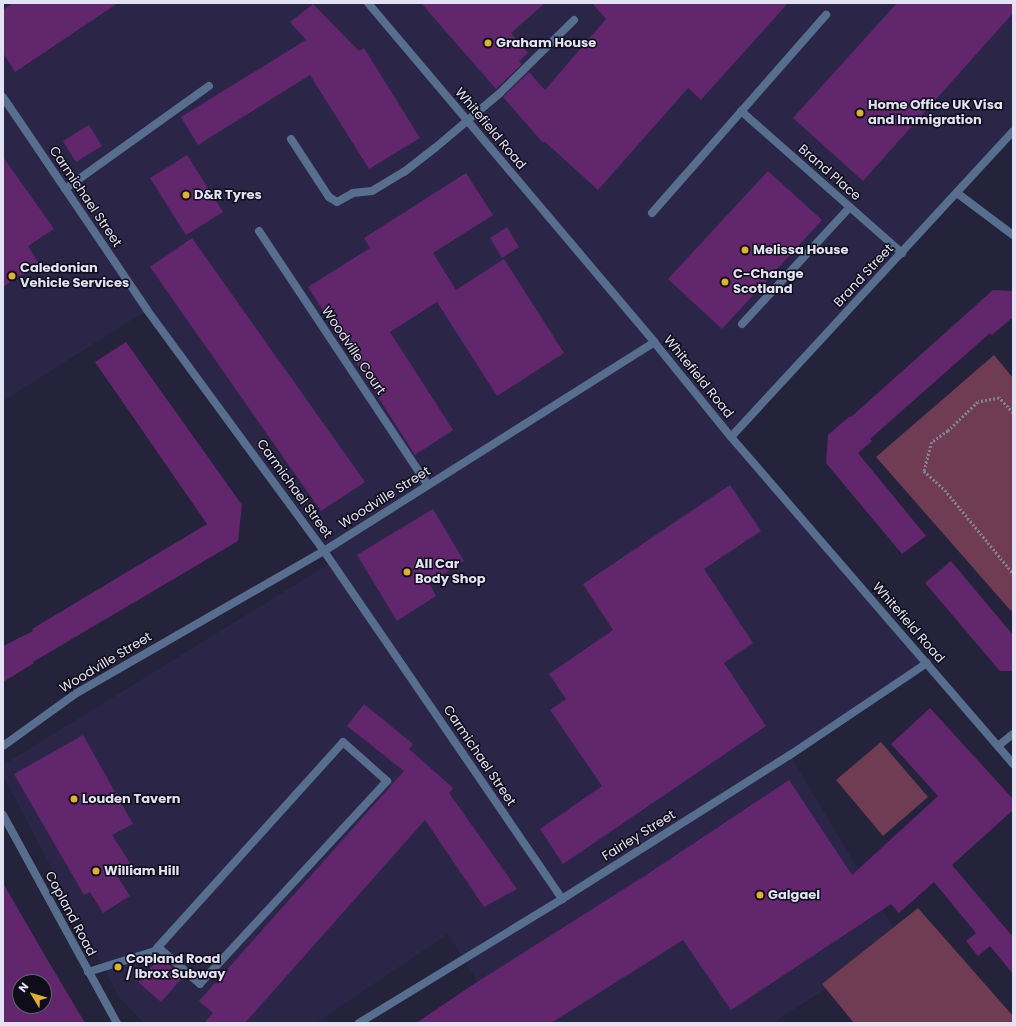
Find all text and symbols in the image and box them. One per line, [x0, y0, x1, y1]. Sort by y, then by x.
place label: Graham House [496, 35, 596, 51]
marker: Graham House [483, 38, 493, 48]
street label: Whitefield Road [451, 85, 529, 173]
place label: Home Office UK Visa and Immigration [868, 98, 1003, 129]
marker: Home Office UK Visa and Immigration [855, 108, 865, 118]
street label: Brand Place [795, 142, 863, 204]
street label: Carmichael Street [46, 144, 124, 250]
place label: D&R Tyres [194, 187, 262, 203]
marker: D&R Tyres [181, 190, 191, 200]
street label: Brand Street [831, 241, 897, 311]
place label: Melissa House [753, 242, 849, 258]
marker: Melissa House [740, 245, 750, 255]
place label: Caledonian Vehicle Services [20, 261, 129, 292]
place label: C-Change Scotland [733, 267, 804, 298]
marker: Caledonian Vehicle Services [7, 271, 17, 281]
marker: C-Change Scotland [720, 277, 730, 287]
street label: Woodville Court [318, 304, 388, 398]
street label: Whitefield Road [660, 333, 736, 421]
street label: Carmichael Street [253, 437, 335, 541]
street label: Woodville Street [337, 464, 433, 532]
place label: All Car Body Shop [415, 557, 486, 588]
marker: All Car Body Shop [402, 567, 412, 577]
street label: Whitefield Road [869, 579, 947, 667]
street label: Woodville Street [57, 629, 155, 697]
street label: Carmichael Street [440, 703, 518, 809]
place label: Louden Tavern [82, 791, 181, 807]
marker: Louden Tavern [69, 794, 79, 804]
street label: Fairley Street [599, 807, 679, 865]
place label: William Hill [104, 863, 179, 879]
marker: William Hill [91, 866, 101, 876]
street label: Copland Road [41, 869, 99, 959]
place label: Galgael [768, 887, 820, 903]
marker: Galgael [755, 890, 765, 900]
place label: Copland Road / Ibrox Subway [126, 952, 225, 983]
marker: Copland Road / Ibrox Subway [113, 962, 123, 972]
north arrow [12, 974, 52, 1014]
text: N [14, 979, 32, 995]

